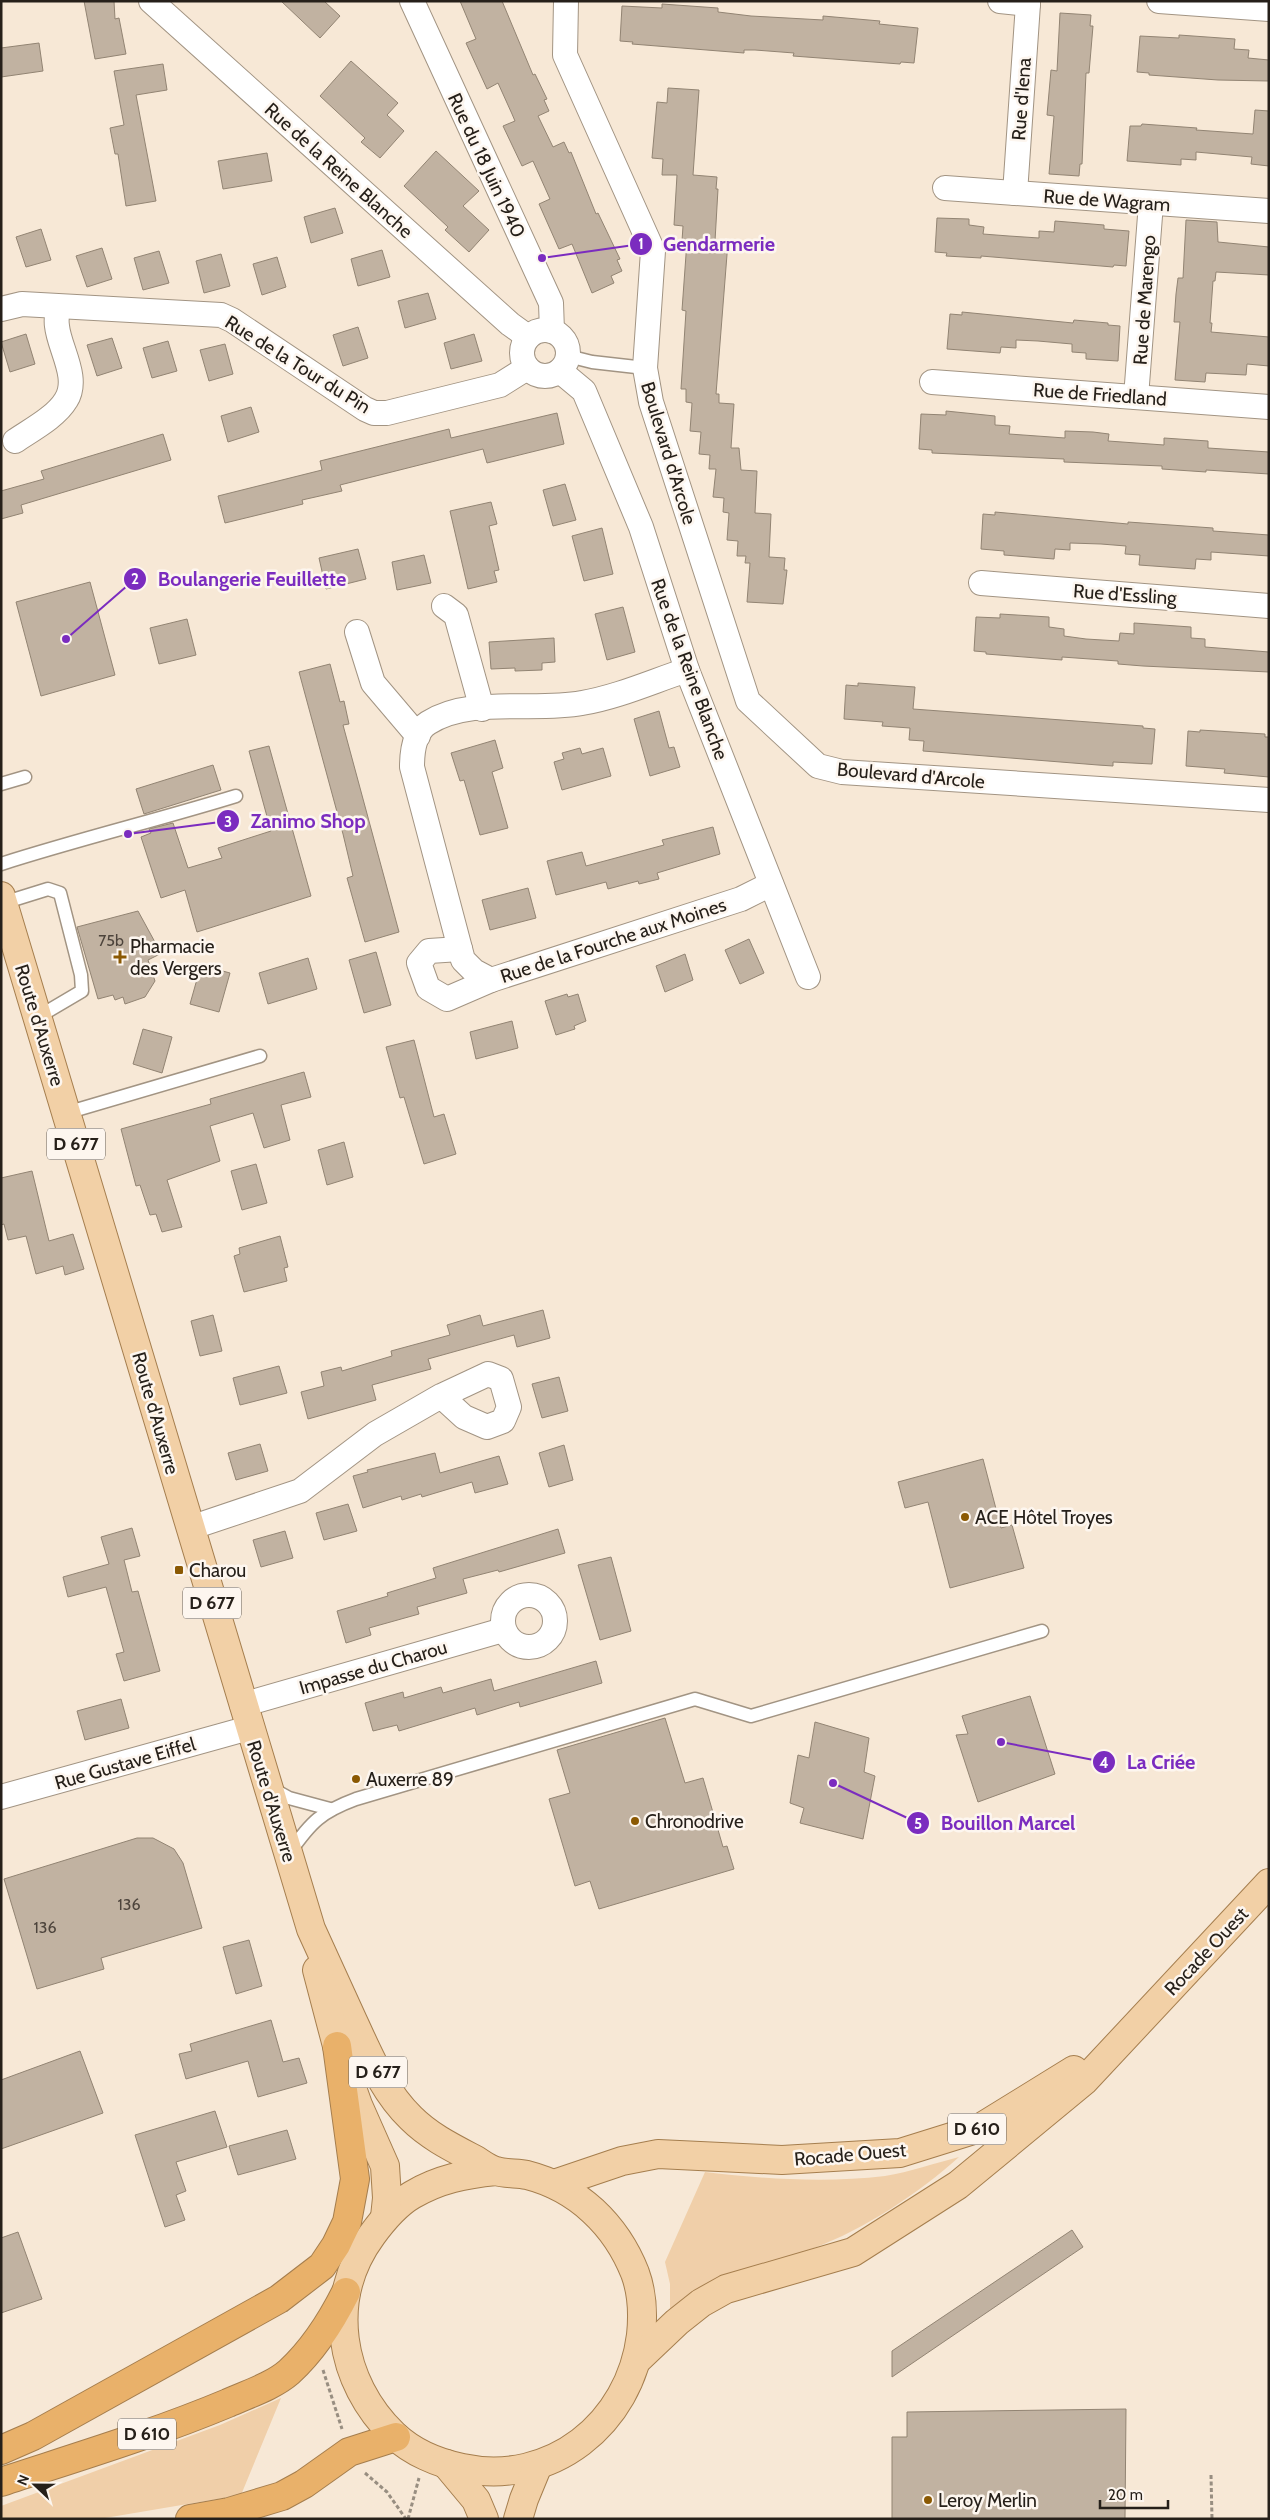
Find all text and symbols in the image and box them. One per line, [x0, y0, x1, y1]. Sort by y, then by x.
street label: Rue d'Iena [1007, 57, 1036, 141]
street label: Rue du 18 Juin 1940 [443, 89, 530, 241]
street label: Rue de la Reine Blanche [260, 98, 418, 243]
street label: Rue de Wagram [1043, 185, 1171, 216]
callout: Gendarmerie [628, 226, 785, 261]
text: Gendarmerie [663, 232, 775, 256]
street label: Rue de Marengo [1128, 234, 1161, 366]
text: 1 [638, 235, 644, 253]
street label: Rue de la Tour du Pin [221, 310, 375, 418]
street label: Rue de Friedland [1032, 378, 1168, 411]
street label: Boulevard d'Arcole [636, 379, 701, 528]
callout: Boulangerie Feuillette [123, 561, 356, 596]
text: Boulangerie Feuillette [158, 567, 346, 591]
text: 2 [131, 570, 139, 588]
street label: Rue de la Reine Blanche [646, 575, 733, 763]
street label: Rue d'Essling [1072, 579, 1178, 610]
street label: Boulevard d'Arcole [836, 758, 986, 793]
callout: Zanimo Shop [215, 804, 376, 839]
text: Zanimo Shop [250, 809, 366, 833]
text: 3 [224, 813, 232, 831]
street label: Rue de la Fourche aux Moines [497, 893, 729, 988]
house number: 75b [98, 931, 124, 950]
place label: Pharmacie des Vergers [130, 935, 222, 980]
marker: Pharmacie des Vergers [114, 951, 126, 963]
street label: Route d'Auxerre [10, 961, 69, 1089]
road number: D 677 [47, 1128, 105, 1160]
street label: Route d'Auxerre [127, 1349, 184, 1477]
place label: ACE Hôtel Troyes [975, 1506, 1113, 1529]
marker: ACE Hôtel Troyes [959, 1511, 971, 1523]
place label: Charou [189, 1559, 246, 1582]
marker: Charou [173, 1564, 185, 1576]
road number: D 677 [183, 1588, 241, 1619]
street label: Impasse du Charou [297, 1635, 450, 1700]
street label: Rue Gustave Eiffel [52, 1732, 199, 1795]
street label: Route d'Auxerre [242, 1737, 301, 1865]
callout: La Criée [1092, 1745, 1205, 1780]
text: La Criée [1127, 1750, 1195, 1774]
text: 4 [1099, 1754, 1109, 1772]
place label: Auxerre 89 [366, 1768, 454, 1791]
marker: Auxerre 89 [350, 1773, 362, 1785]
callout: Bouillon Marcel [905, 1806, 1085, 1841]
place label: Chronodrive [645, 1810, 744, 1833]
text: Bouillon Marcel [941, 1811, 1075, 1835]
marker: Chronodrive [629, 1815, 641, 1827]
text: 5 [914, 1815, 922, 1833]
house number: 136 [118, 1895, 140, 1914]
street label: Rocade Ouest [1160, 1902, 1253, 2000]
house number: 136 [34, 1918, 56, 1937]
road number: D 677 [349, 2056, 407, 2088]
road number: D 610 [948, 2114, 1006, 2144]
street label: Rocade Ouest [793, 2138, 908, 2171]
road number: D 610 [118, 2418, 176, 2450]
north arrow [10, 2460, 60, 2510]
text: N [13, 2472, 33, 2488]
scale bar [1100, 2478, 1168, 2510]
text: 20 m [1108, 2486, 1143, 2504]
place label: Leroy Merlin [938, 2489, 1037, 2512]
marker: Leroy Merlin [922, 2494, 934, 2506]

